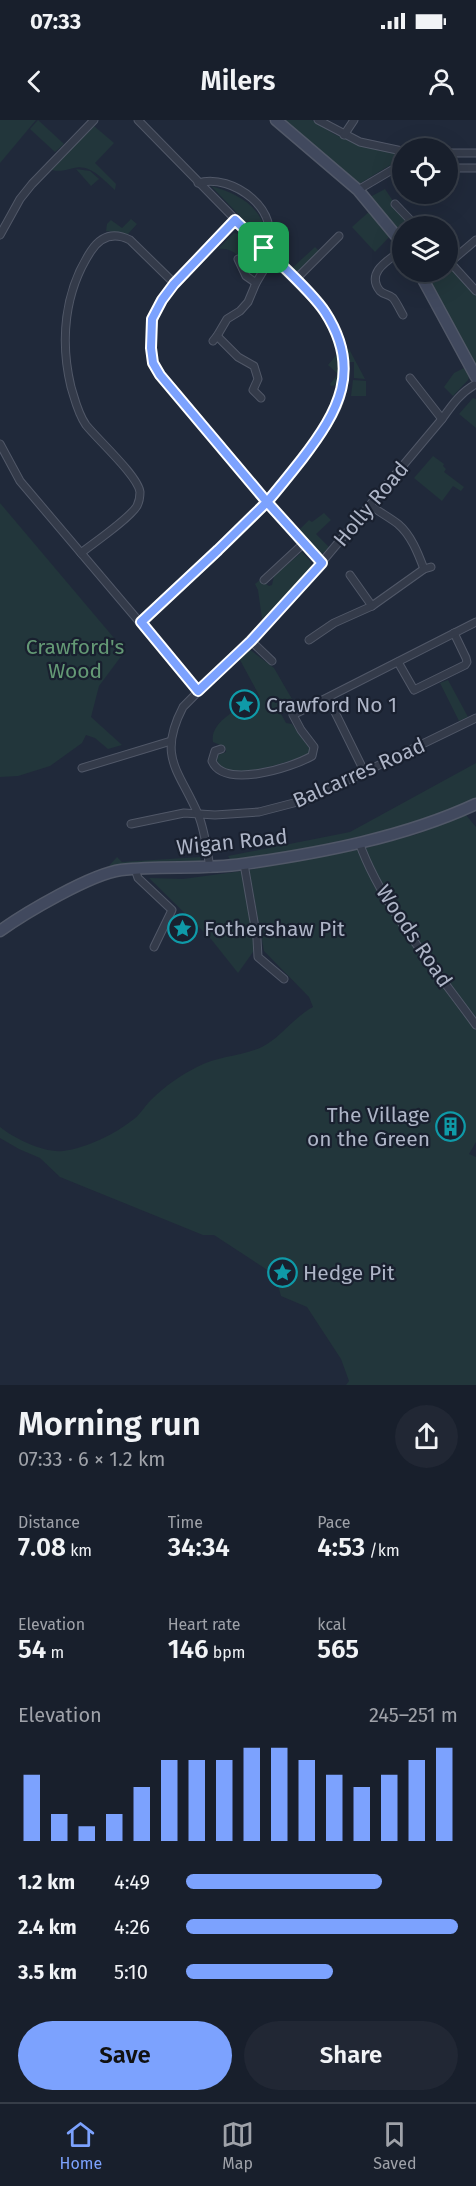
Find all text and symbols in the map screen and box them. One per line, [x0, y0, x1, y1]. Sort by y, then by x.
text: 07:33 [30, 8, 81, 35]
icon: back [18, 65, 51, 98]
text: Milers [201, 65, 275, 97]
icon: person [425, 65, 458, 98]
map controls [392, 138, 458, 282]
button: locate [392, 138, 458, 204]
button: layers [392, 216, 458, 282]
pin [238, 222, 289, 273]
icon: arrive [247, 231, 280, 264]
street label: Holly Road [328, 456, 414, 552]
park label: Crawford's Wood [26, 634, 124, 684]
place icon: Crawford No 1 [229, 689, 261, 721]
place label: Crawford No 1 [266, 692, 397, 718]
street label: Balcarres Road [289, 732, 429, 814]
street label: Wigan Road [175, 823, 289, 861]
street label: Woods Road [370, 880, 458, 992]
place icon: Fothershaw Pit [167, 913, 199, 945]
place label: Fothershaw Pit [204, 916, 345, 942]
place label: The Village on the Green [307, 1102, 430, 1152]
building icon: The Village on the Green [435, 1111, 467, 1143]
place icon: Hedge Pit [266, 1257, 298, 1289]
place label: Hedge Pit [303, 1260, 395, 1286]
text: Morning run [18, 1404, 201, 1444]
button: share [395, 1405, 458, 1468]
text: 07:33 · 6 × 1.2 km [18, 1447, 165, 1471]
text: Distance [18, 1513, 80, 1532]
text: Time [168, 1513, 203, 1532]
text: Pace [317, 1513, 351, 1532]
text: 7.08 [18, 1532, 66, 1563]
text: 34:34 [168, 1532, 230, 1563]
text: 4:53 [317, 1532, 365, 1563]
text: km [66, 1541, 92, 1560]
text: /km [365, 1541, 400, 1560]
text: Elevation [18, 1615, 85, 1634]
text: Heart rate [168, 1615, 241, 1634]
text: kcal [317, 1615, 346, 1634]
text: 54 [18, 1634, 46, 1665]
text: 146 [168, 1634, 208, 1665]
text: 565 [317, 1634, 359, 1665]
text: m [46, 1643, 64, 1662]
text: bpm [208, 1643, 245, 1662]
text: Elevation [18, 1703, 102, 1727]
text: 245–251 m [369, 1703, 458, 1727]
text: 1.2 km [18, 1870, 75, 1894]
text: 4:49 [114, 1870, 150, 1894]
text: 2.4 km [18, 1915, 77, 1939]
text: 4:26 [114, 1915, 150, 1939]
text: 3.5 km [18, 1960, 77, 1984]
text: 5:10 [114, 1960, 148, 1984]
button: Save [18, 2021, 232, 2090]
button: Share [244, 2021, 458, 2090]
tab: Home [60, 2118, 102, 2173]
tab: Map [221, 2118, 254, 2173]
tab: Saved [373, 2118, 416, 2173]

